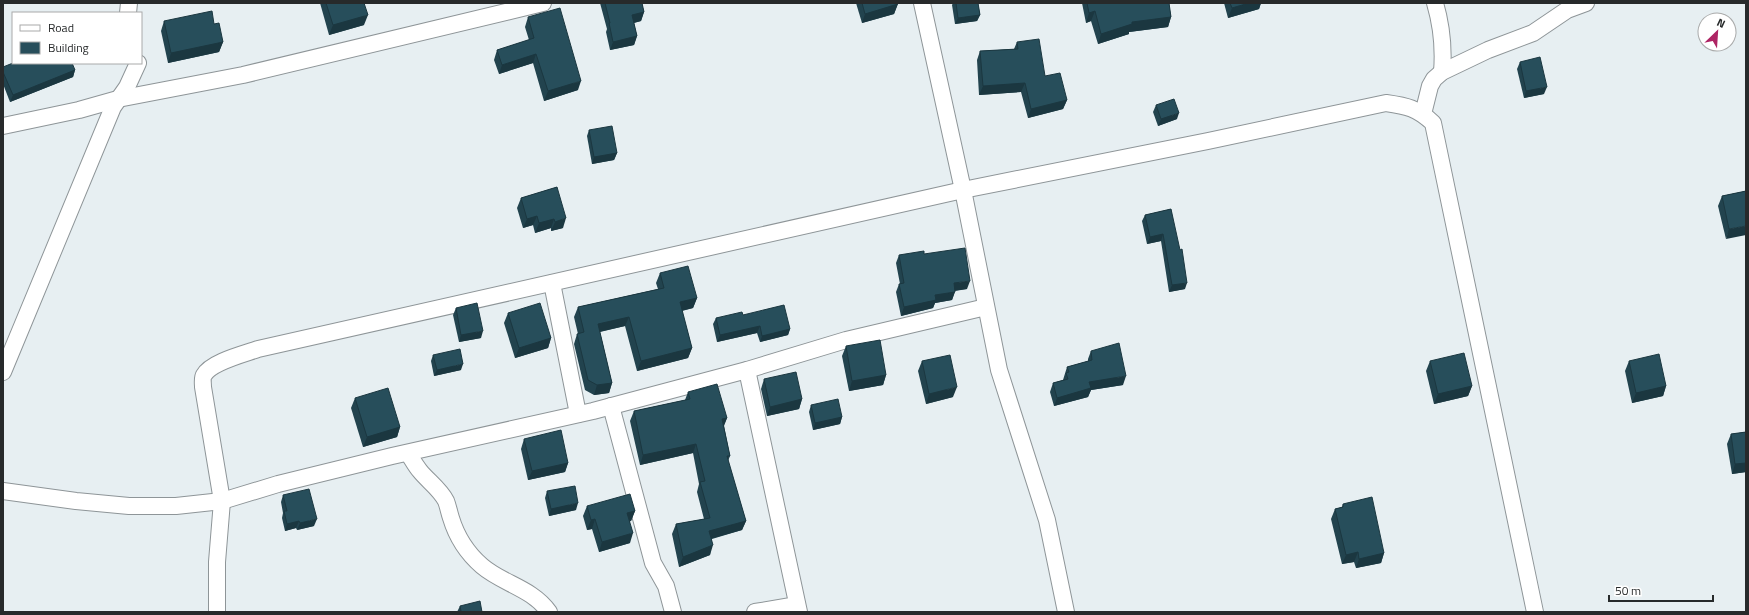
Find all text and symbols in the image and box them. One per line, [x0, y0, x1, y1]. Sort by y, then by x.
legend [12, 12, 142, 64]
north arrow [1697, 12, 1737, 52]
text: N [1714, 14, 1728, 32]
text: Road [48, 18, 74, 37]
text: Building [48, 38, 89, 57]
scale bar [1609, 577, 1713, 603]
text: 50 m [1615, 581, 1641, 600]

